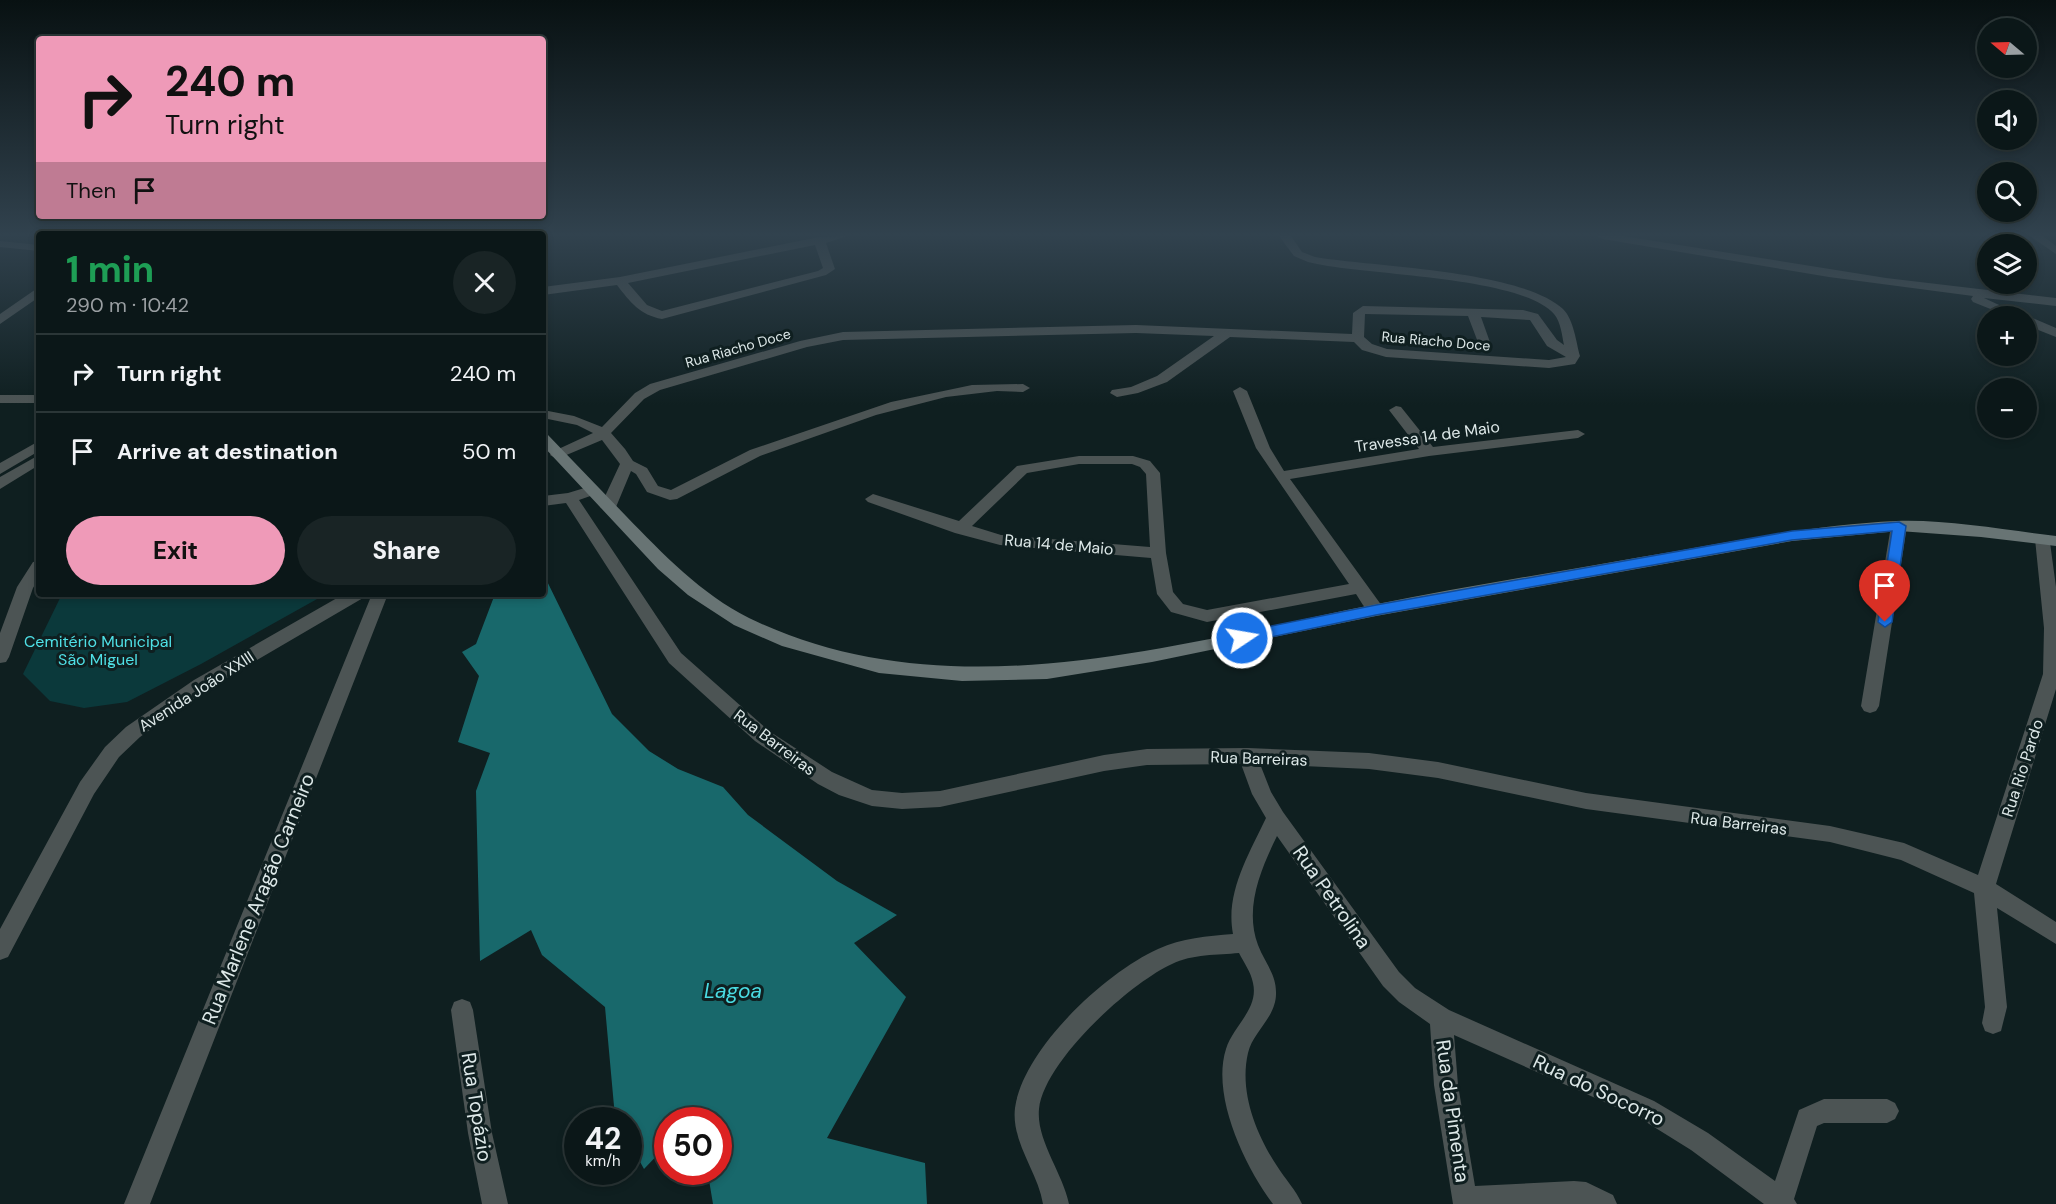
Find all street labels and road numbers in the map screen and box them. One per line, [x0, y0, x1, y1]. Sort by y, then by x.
street label: Rua Riacho Doce [683, 324, 793, 372]
street label: Rua Riacho Doce [1381, 327, 1491, 355]
street label: Travessa 14 de Maio [1353, 416, 1501, 457]
street label: Rua 14 de Maio [1004, 529, 1114, 560]
street label: Avenida João XXIII [135, 646, 258, 737]
street label: Rua Barreiras [730, 705, 820, 780]
street label: Rua Rio Pardo [1997, 717, 2048, 820]
street label: Rua Barreiras [1210, 746, 1308, 771]
street label: Rua Marlene Aragão Carneiro [196, 770, 320, 1028]
street label: Rua Barreiras [1689, 807, 1788, 840]
street label: Rua Petrolina [1287, 840, 1377, 954]
street label: Rua da Pimenta [1430, 1038, 1476, 1184]
street label: Rua do Socorro [1529, 1048, 1669, 1132]
street label: Rua Topázio [456, 1051, 498, 1163]

